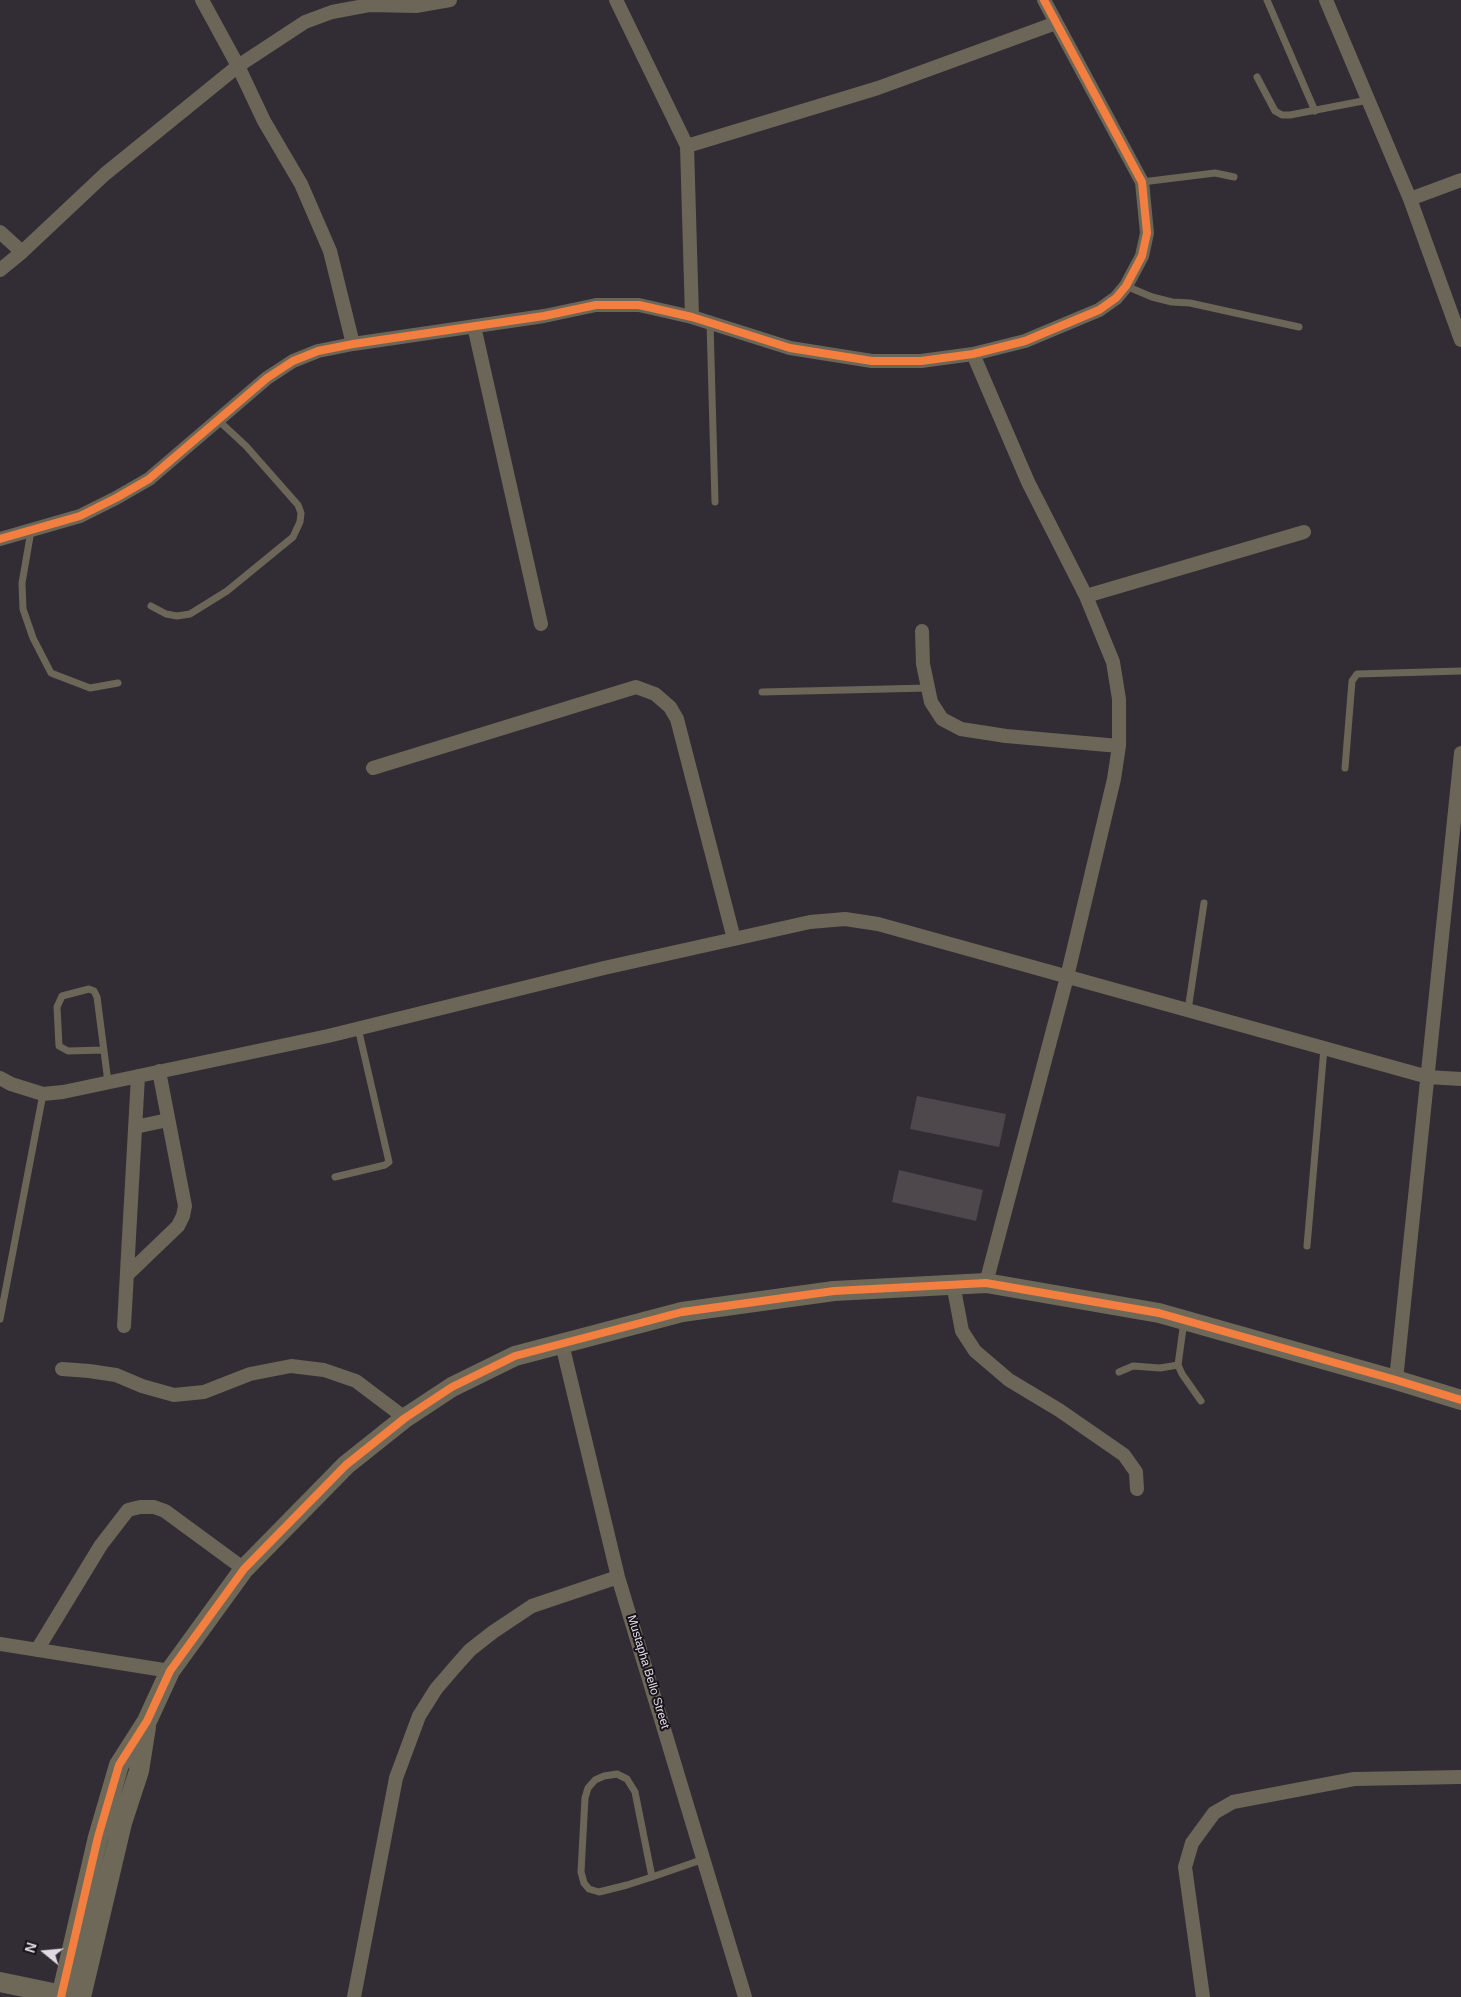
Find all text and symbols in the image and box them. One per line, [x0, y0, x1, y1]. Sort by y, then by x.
street label: Mustapha Bello Street [624, 1613, 672, 1731]
north arrow [20, 1927, 70, 1977]
text: N [22, 1940, 40, 1955]

